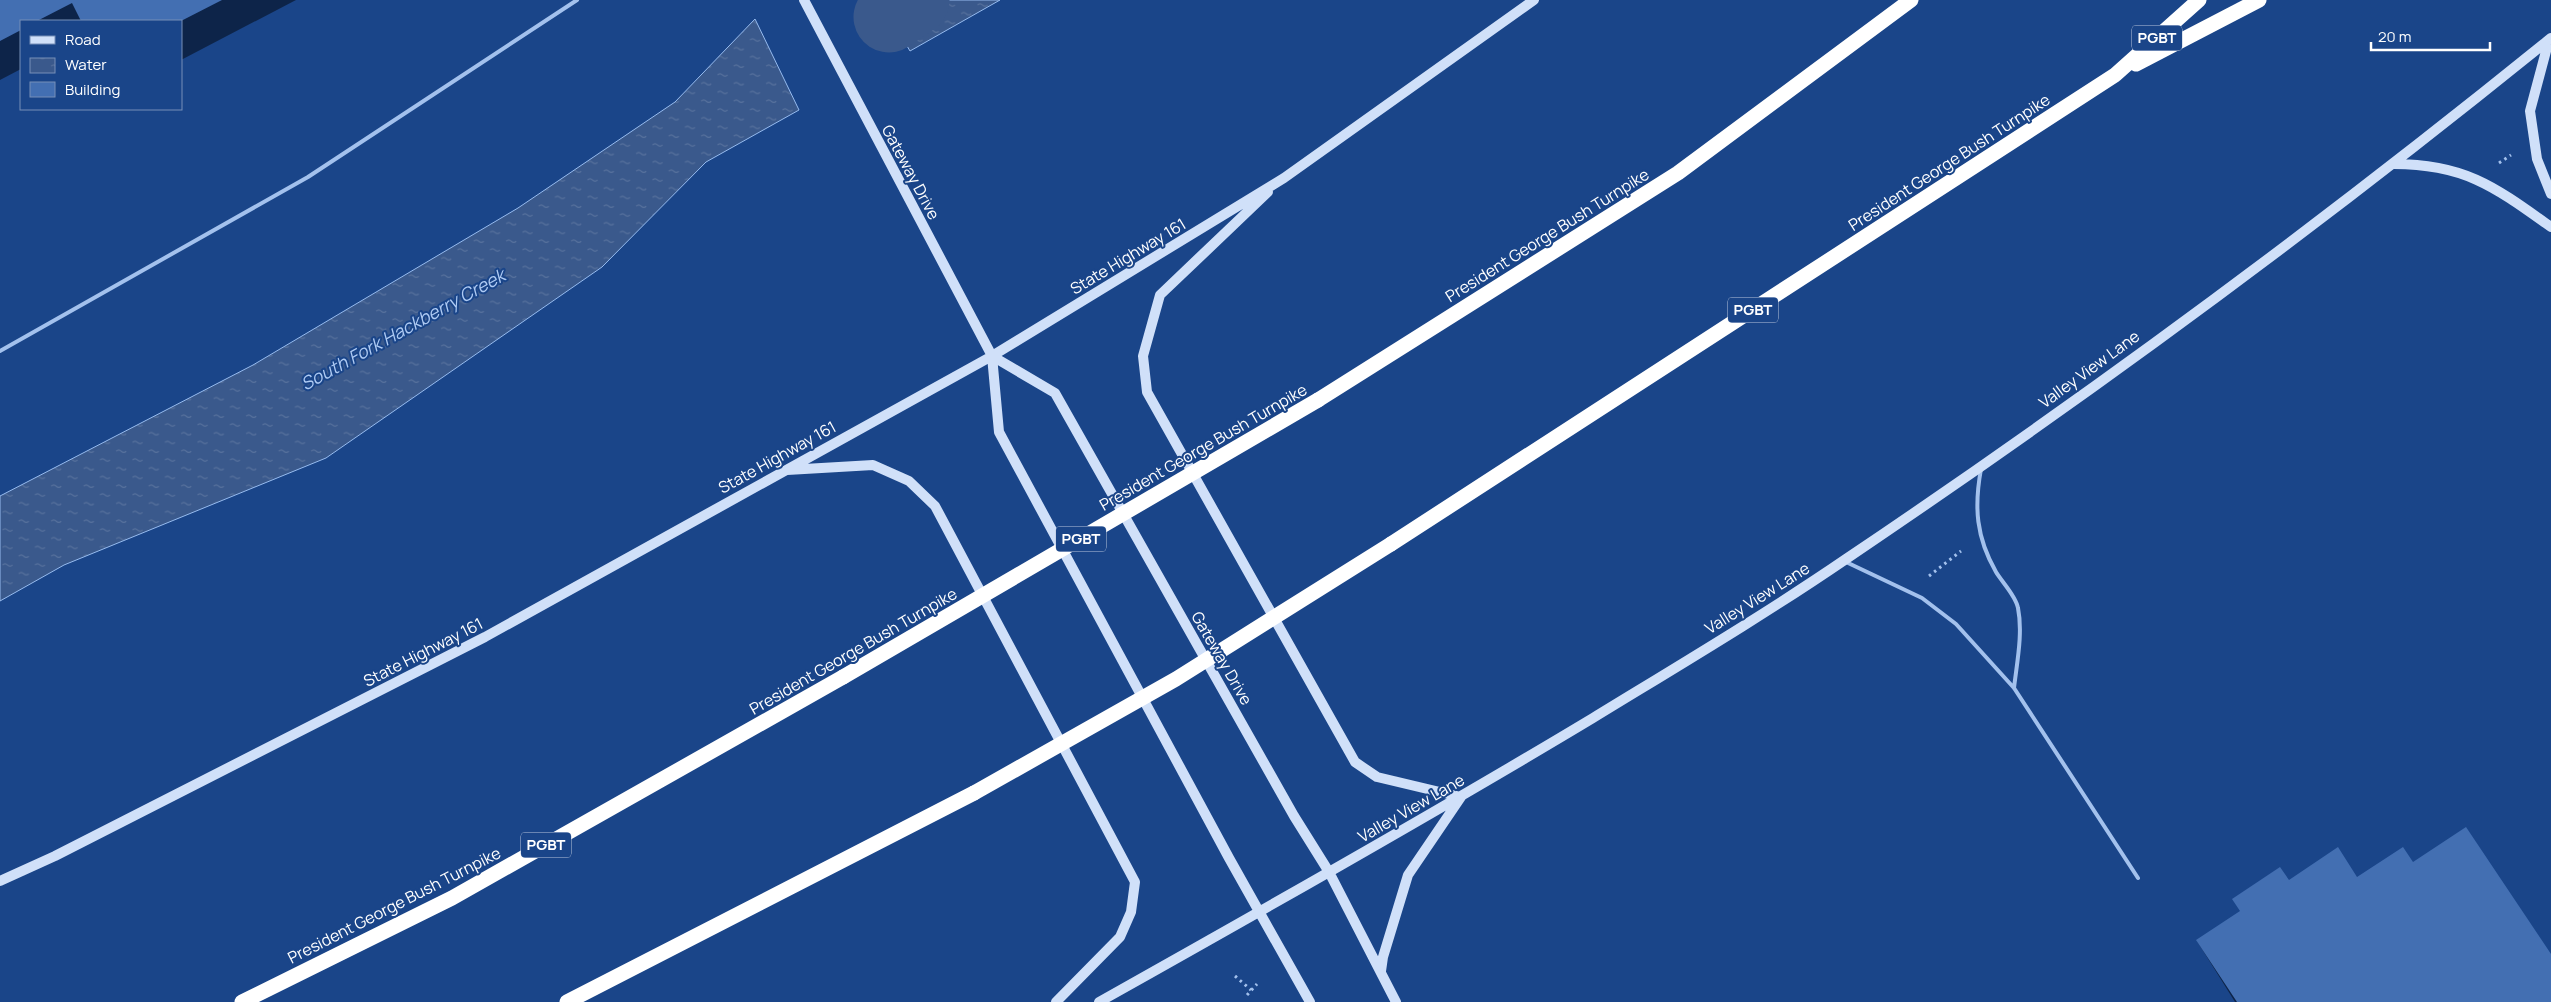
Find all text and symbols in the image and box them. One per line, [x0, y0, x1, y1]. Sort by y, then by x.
legend [20, 20, 182, 110]
scale bar [2371, 20, 2490, 52]
road number: PGBT [2132, 26, 2182, 50]
text: 20 m [2378, 26, 2411, 47]
text: Road [65, 29, 101, 50]
text: Water [65, 54, 107, 75]
text: Building [65, 79, 120, 100]
street label: President George Bush Turnpike [1844, 88, 2054, 236]
street label: Gateway Drive [877, 121, 945, 223]
street label: President George Bush Turnpike [1441, 163, 1653, 307]
street label: State Highway 161 [1066, 213, 1190, 299]
water label: South Fork Hackberry Creek [296, 261, 512, 395]
road number: PGBT [1728, 298, 1778, 322]
street label: Valley View Lane [2034, 325, 2144, 413]
street label: President George Bush Turnpike [1095, 378, 1311, 516]
street label: State Highway 161 [714, 416, 840, 498]
road number: PGBT [1056, 526, 1106, 552]
street label: Valley View Lane [1700, 557, 1814, 639]
street label: President George Bush Turnpike [745, 582, 961, 720]
street label: Gateway Drive [1186, 607, 1258, 709]
street label: State Highway 161 [359, 612, 487, 692]
street label: Valley View Lane [1354, 769, 1468, 847]
road number: PGBT [521, 832, 571, 858]
street label: President George Bush Turnpike [284, 842, 504, 968]

